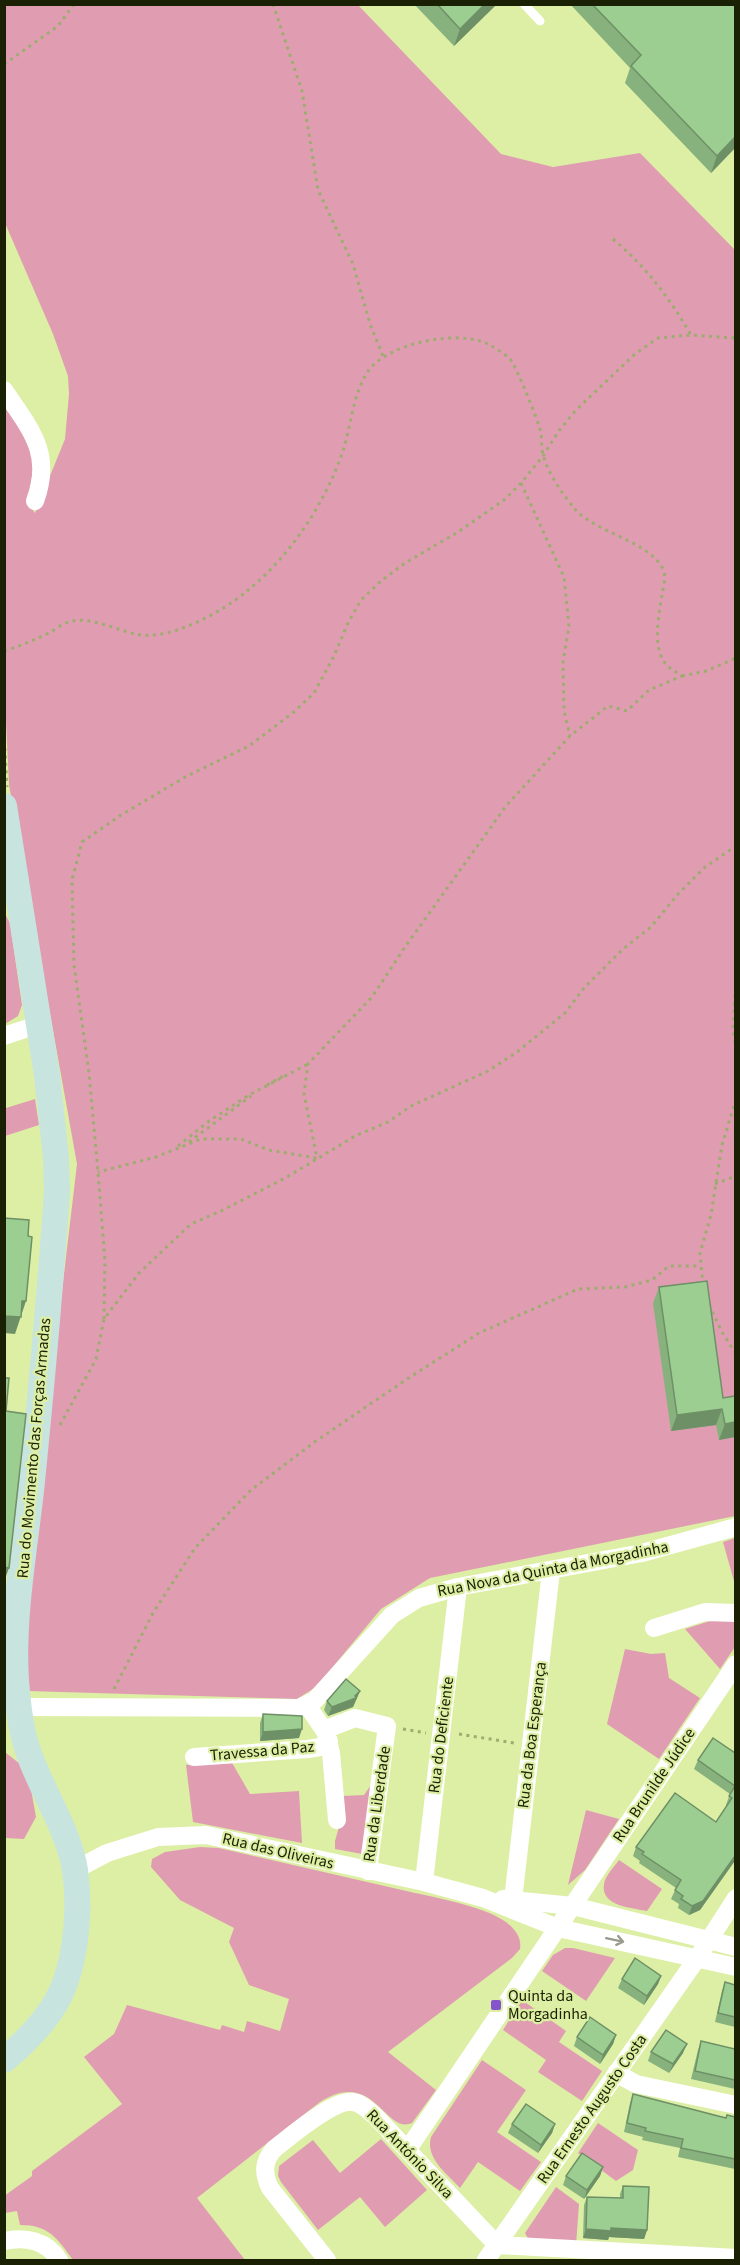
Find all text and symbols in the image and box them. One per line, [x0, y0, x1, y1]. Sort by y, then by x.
street label: Rua do Movimento das Forças Armadas [12, 1317, 56, 1579]
street label: Rua Nova da Quinta da Morgadinha [436, 1536, 670, 1602]
street label: Rua da Boa Esperança [512, 1660, 552, 1810]
street label: Rua do Deficiente [423, 1675, 459, 1795]
street label: Rua Brunilde Júdice [608, 1723, 701, 1847]
street label: Travessa da Paz [209, 1735, 315, 1767]
street label: Rua da Liberdade [358, 1745, 396, 1863]
street label: Rua das Oliveiras [220, 1827, 336, 1875]
one-way arrow [605, 1935, 624, 1946]
place label: Quinta da Morgadinha [508, 1985, 588, 2025]
marker: Quinta da Morgadinha [489, 1998, 503, 2012]
street label: Rua Ernesto Augusto Costa [532, 2030, 652, 2188]
street label: Rua António Silva [362, 2104, 458, 2204]

